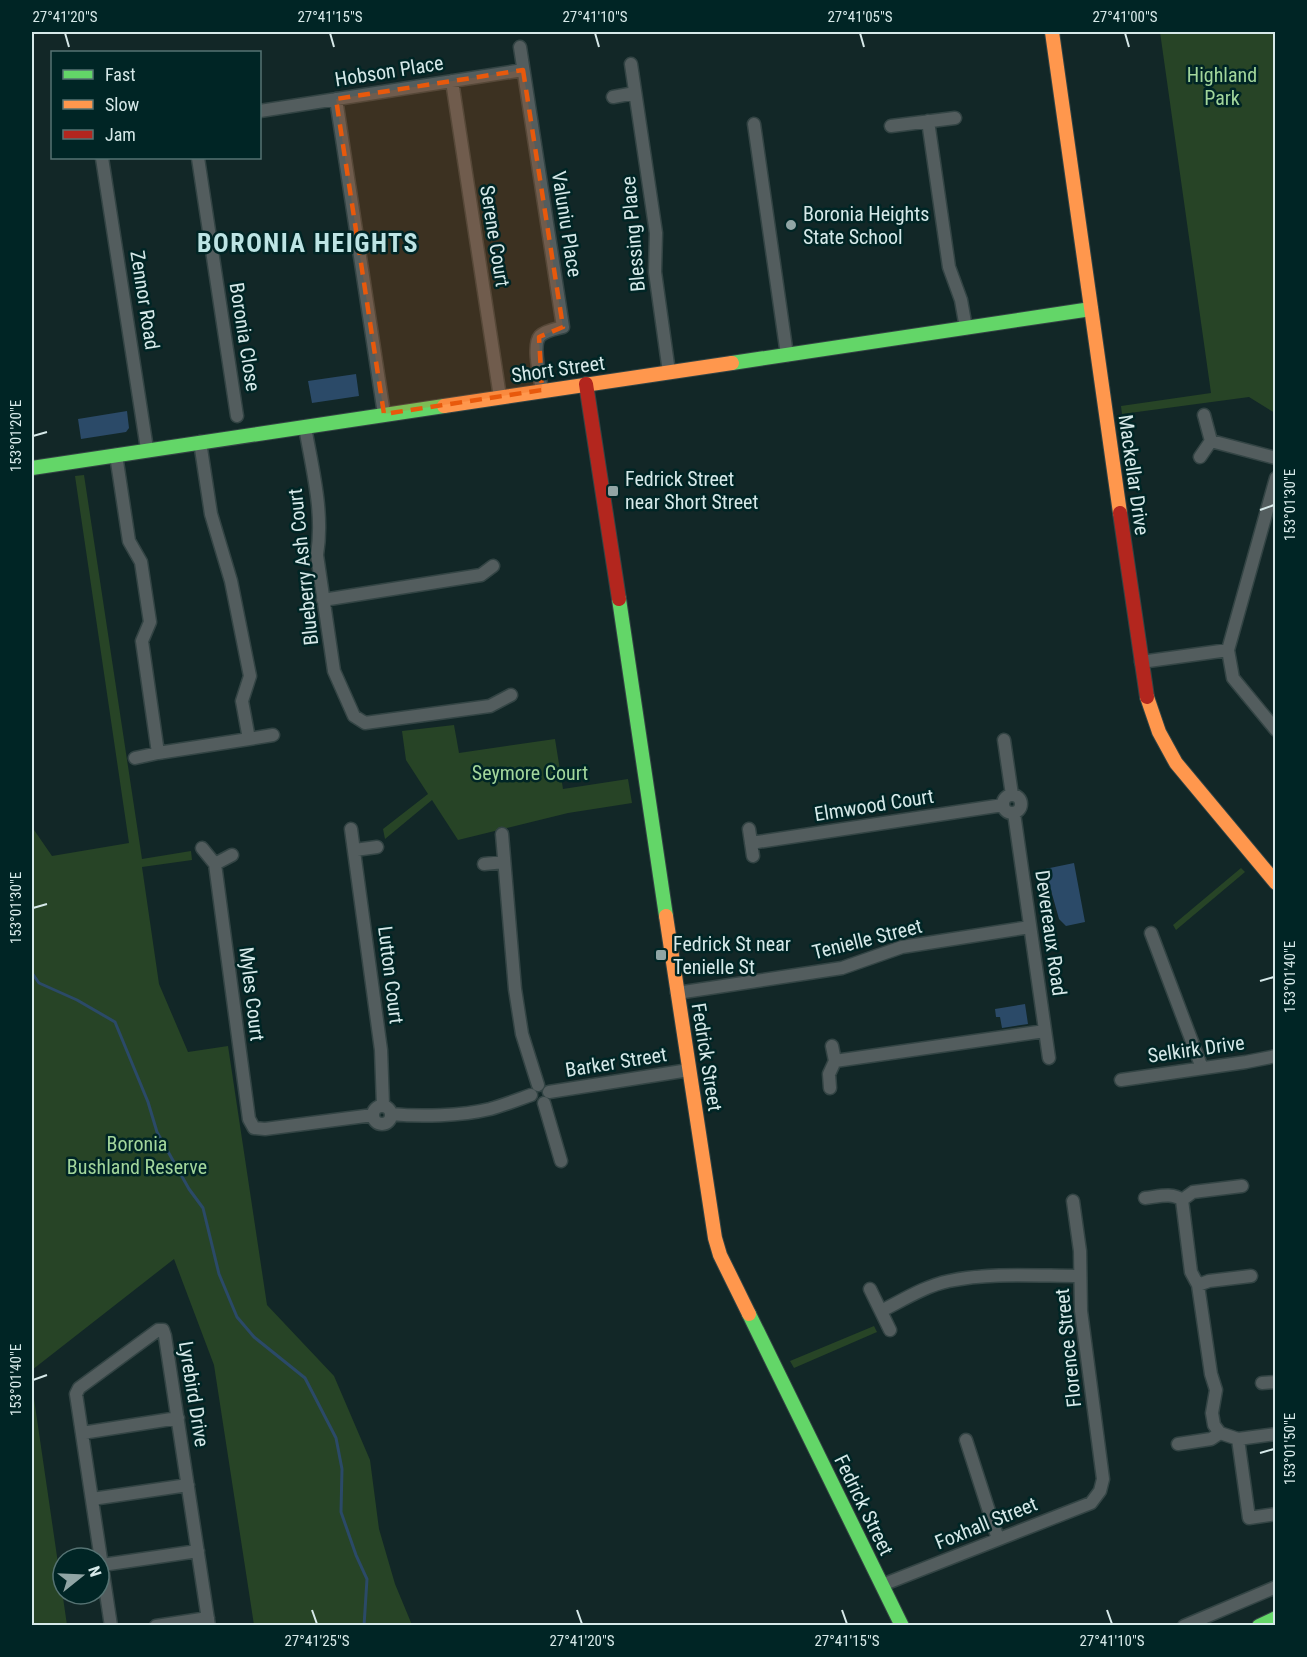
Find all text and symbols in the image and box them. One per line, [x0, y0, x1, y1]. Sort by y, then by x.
text: 27°41'20"S [32, 8, 98, 26]
text: 27°41'15"S [297, 8, 363, 26]
text: 27°41'10"S [562, 8, 628, 26]
text: 27°41'05"S [827, 8, 893, 26]
text: 27°41'00"S [1092, 8, 1158, 26]
legend [51, 51, 261, 159]
street label: Hobson Place [333, 51, 445, 91]
park label: Highland Park [1187, 63, 1257, 110]
text: Fast [105, 64, 136, 85]
text: Slow [105, 94, 140, 115]
text: Jam [105, 124, 136, 145]
street label: Valuniu Place [547, 169, 587, 279]
street label: Blessing Place [616, 175, 650, 293]
street label: Serene Court [475, 184, 515, 288]
place label: Boronia Heights State School [803, 202, 929, 249]
marker: Boronia Heights State School [784, 218, 798, 232]
district label: BORONIA HEIGHTS [197, 228, 419, 258]
street label: Zennor Road [125, 249, 165, 351]
street label: Boronia Close [225, 281, 265, 393]
street label: Short Street [510, 351, 606, 387]
text: 153°01'20"E [7, 400, 25, 472]
street label: Mackellar Drive [1114, 413, 1154, 537]
place label: Fedrick Street near Short Street [625, 467, 758, 514]
text: 153°01'30"E [1281, 469, 1299, 541]
marker: Fedrick Street near Short Street [606, 484, 620, 498]
street label: Blueberry Ash Court [283, 487, 323, 647]
park label: Seymore Court [472, 761, 588, 785]
street label: Elmwood Court [812, 784, 936, 826]
street label: Devereaux Road [1030, 869, 1072, 997]
text: 153°01'30"E [7, 872, 25, 944]
street label: Tenielle Street [810, 914, 925, 964]
street label: Lutton Court [373, 925, 409, 1025]
place label: Fedrick St near Tenielle St [673, 932, 791, 979]
text: 153°01'40"E [1281, 941, 1299, 1013]
street label: Myles Court [234, 946, 270, 1043]
marker: Fedrick St near Tenielle St [654, 948, 668, 962]
street label: Fedrick Street [687, 1001, 727, 1113]
street label: Selkirk Drive [1146, 1030, 1246, 1068]
street label: Barker Street [564, 1042, 668, 1082]
park label: Boronia Bushland Reserve [67, 1132, 207, 1179]
street label: Florence Street [1050, 1287, 1086, 1409]
street label: Lyrebird Drive [174, 1339, 214, 1449]
text: 153°01'40"E [7, 1344, 25, 1416]
text: 153°01'50"E [1281, 1413, 1299, 1485]
street label: Fedrick Street [829, 1451, 899, 1559]
street label: Foxhall Street [931, 1492, 1041, 1554]
north arrow [51, 1546, 111, 1606]
text: N [84, 1564, 105, 1579]
text: 27°41'25"S [284, 1632, 350, 1650]
text: 27°41'20"S [549, 1632, 615, 1650]
text: 27°41'15"S [814, 1632, 880, 1650]
text: 27°41'10"S [1079, 1632, 1145, 1650]

